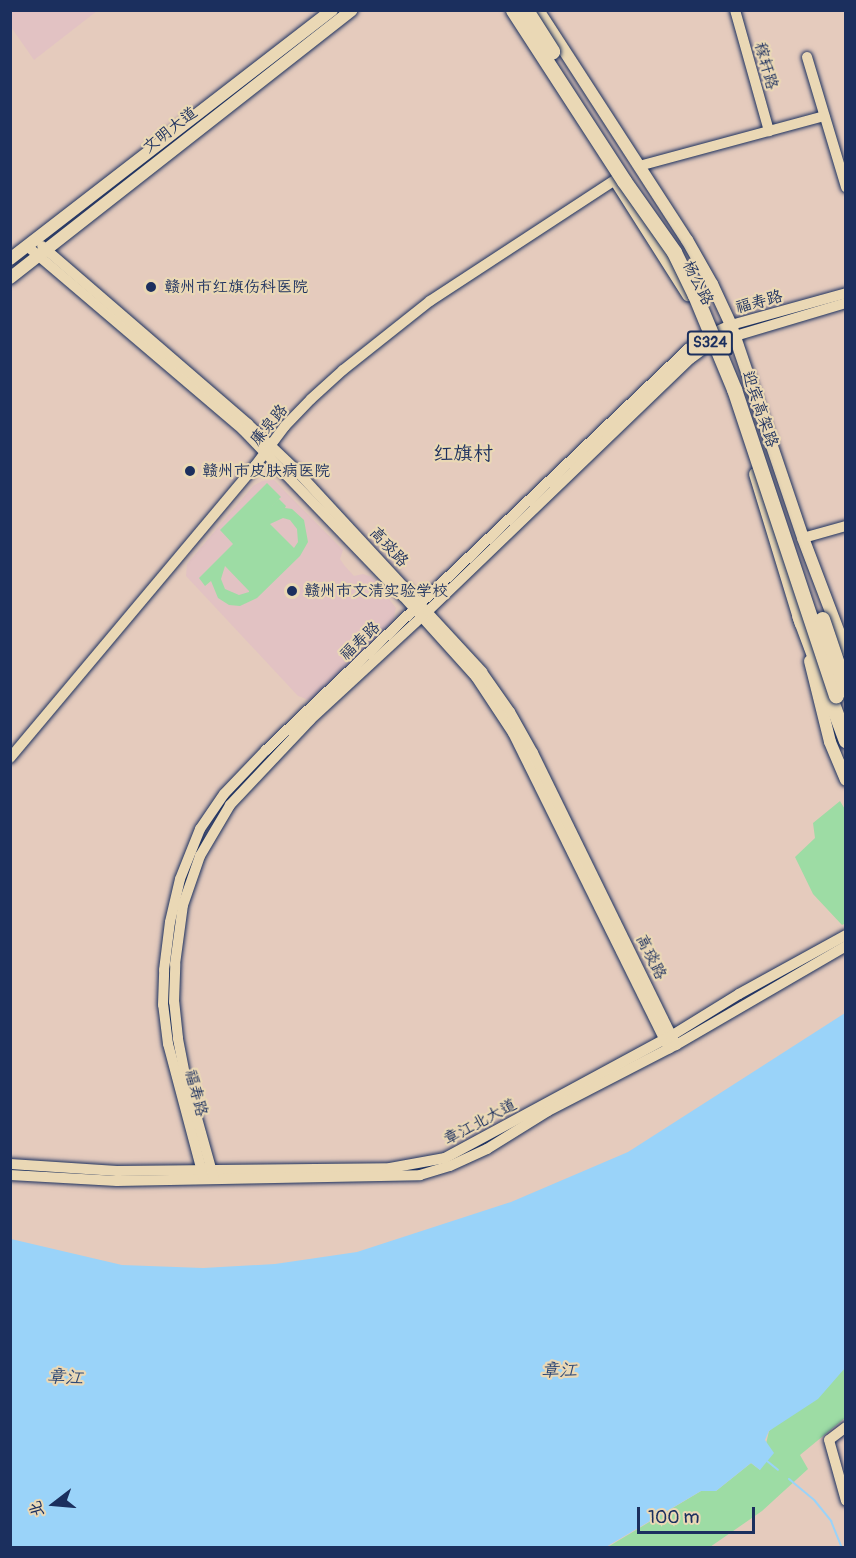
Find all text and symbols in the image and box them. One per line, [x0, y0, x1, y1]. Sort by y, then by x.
street label: 稼轩路 [750, 40, 782, 92]
street label: 文明大道 [139, 103, 201, 157]
street label: 杨公路 [679, 257, 717, 309]
place label: 赣州市红旗伤科医院 [164, 277, 308, 297]
marker: 赣州市红旗伤科医院 [142, 278, 160, 296]
street label: 福寿路 [733, 287, 785, 317]
road number: S324 [686, 331, 734, 355]
street label: 迎宾高架路 [738, 368, 782, 450]
street label: 廉泉路 [246, 400, 292, 450]
district label: 红旗村 [433, 441, 493, 465]
place label: 赣州市皮肤病医院 [202, 461, 330, 481]
marker: 赣州市皮肤病医院 [183, 464, 197, 478]
street label: 高琰路 [366, 523, 412, 571]
place label: 赣州市文清实验学校 [304, 581, 448, 601]
marker: 赣州市文清实验学校 [285, 584, 299, 598]
street label: 福寿路 [336, 618, 384, 664]
street label: 高琰路 [632, 931, 670, 983]
street label: 福寿路 [181, 1067, 211, 1119]
street label: 章江北大道 [440, 1095, 520, 1149]
water label: 章江 [541, 1360, 577, 1382]
water label: 章江 [46, 1366, 84, 1390]
north arrow [24, 1474, 84, 1534]
scale bar [640, 1495, 758, 1533]
text: 北 [25, 1499, 49, 1519]
text: 100 m [648, 1506, 700, 1529]

